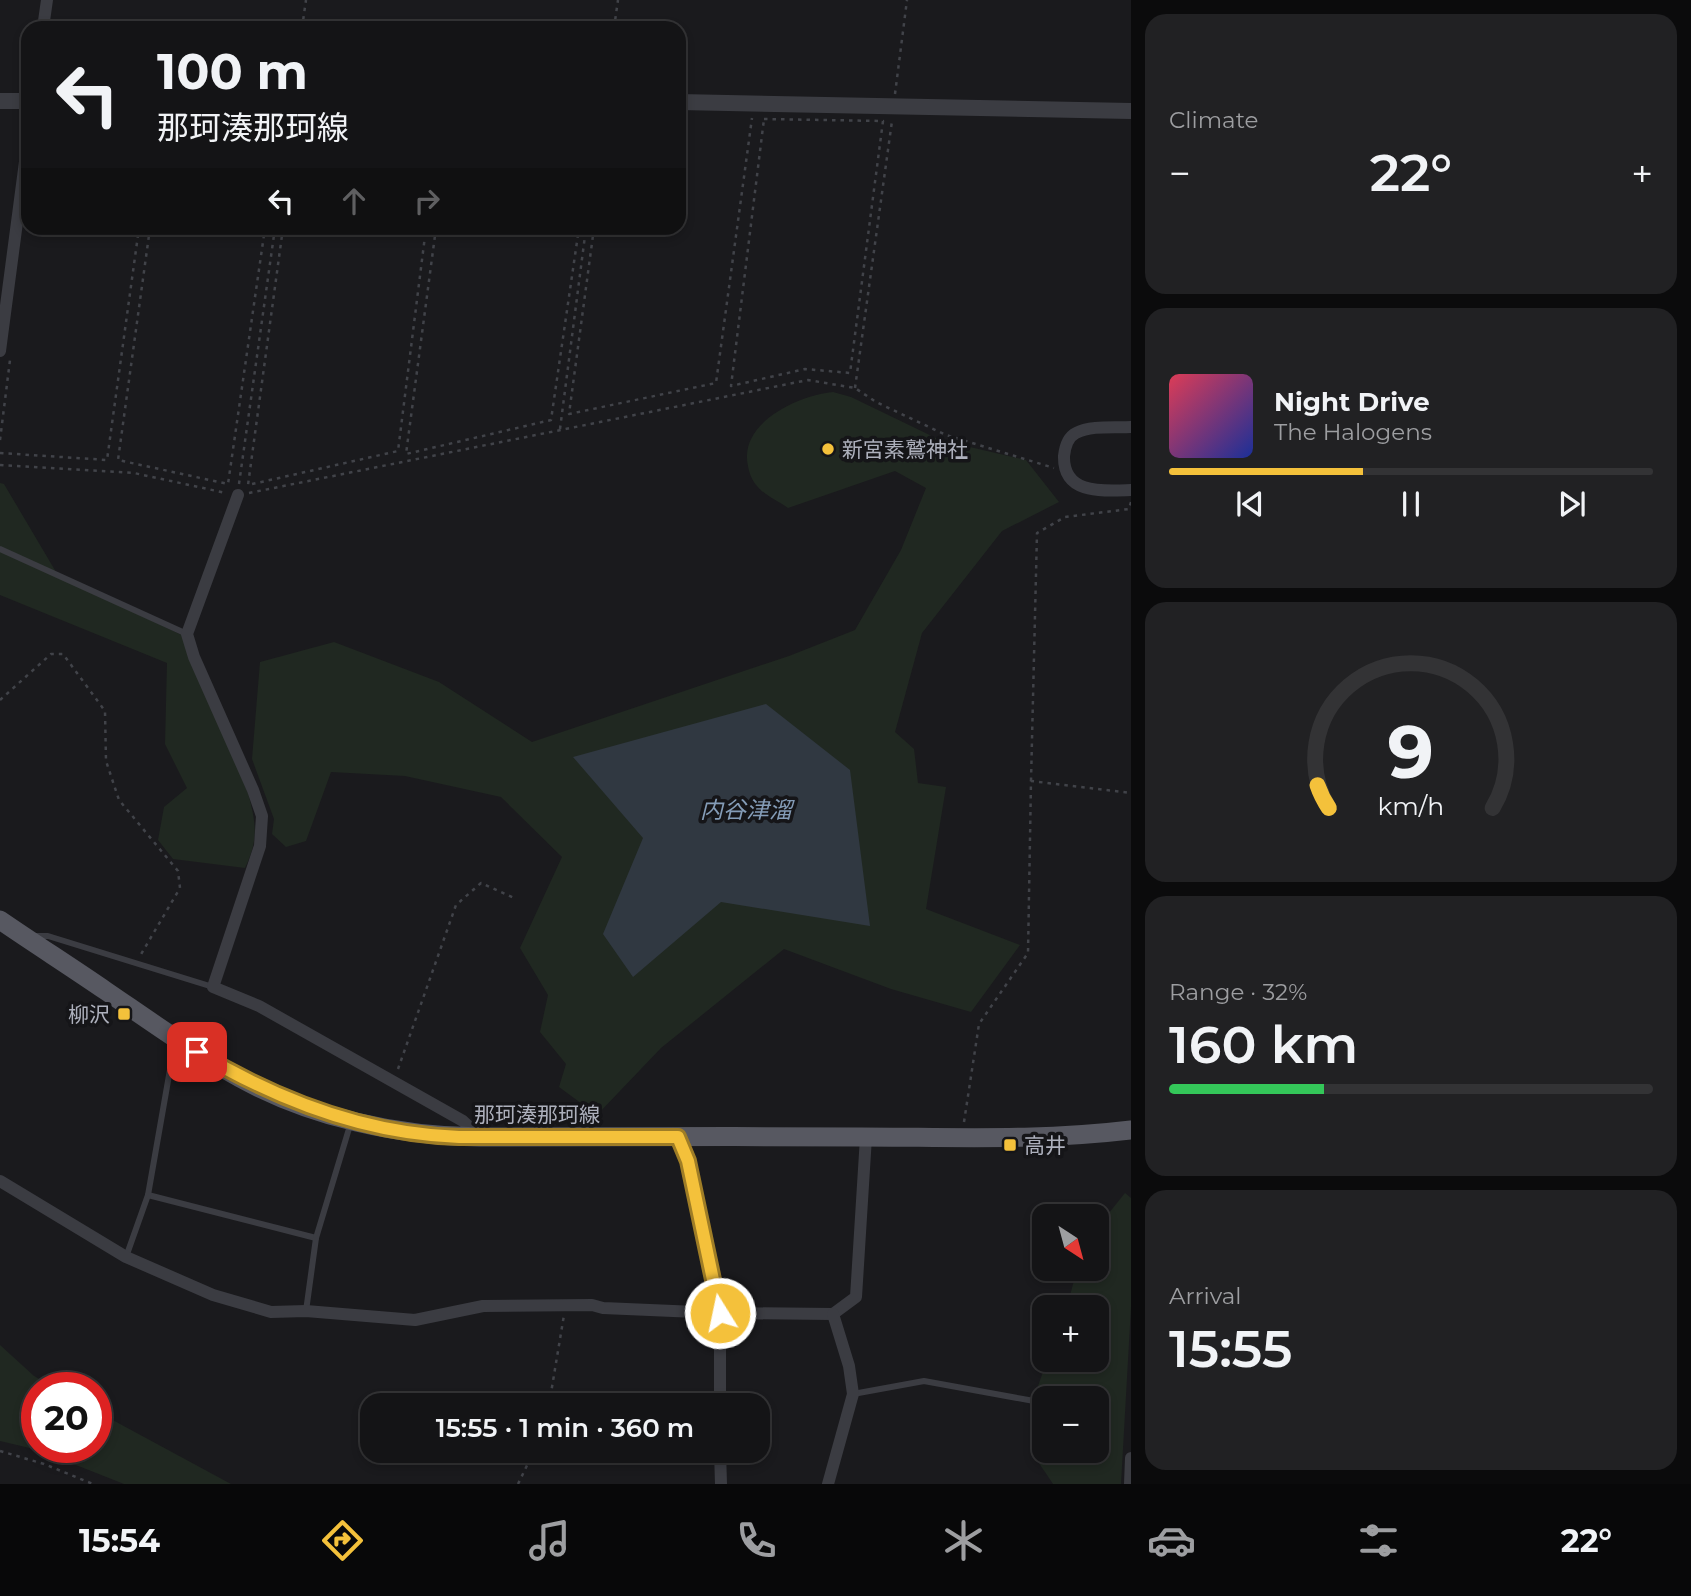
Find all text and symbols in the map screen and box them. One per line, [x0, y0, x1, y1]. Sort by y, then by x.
text: 100 m [157, 42, 308, 101]
icon: left [42, 49, 133, 140]
text: Climate [1169, 106, 1258, 134]
text: 那珂湊那珂線 [157, 108, 349, 147]
text: 22° [1370, 141, 1452, 204]
text: − [1169, 150, 1191, 197]
text: + [1631, 150, 1653, 197]
icon: left [262, 182, 300, 220]
icon: ahead [335, 182, 373, 220]
icon: right [408, 182, 446, 220]
text: Night Drive [1274, 386, 1430, 418]
text: The Halogens [1274, 418, 1432, 446]
place label: 新宮素鷲神社 [842, 437, 968, 462]
marker: 新宮素鷲神社 [820, 441, 836, 457]
icon: previous [1231, 485, 1269, 523]
icon: pause [1392, 485, 1430, 523]
icon: next [1553, 485, 1591, 523]
text: 9 [1388, 708, 1434, 796]
text: km/h [1378, 791, 1444, 821]
water label: 内谷津溜 [700, 796, 795, 824]
text: Range · 32% [1169, 978, 1307, 1006]
place label: 柳沢 [68, 1002, 110, 1027]
marker: 柳沢 [116, 1006, 132, 1022]
text: 160 km [1169, 1013, 1358, 1076]
pin [167, 1022, 227, 1082]
icon: arrive [178, 1033, 216, 1071]
street label: 那珂湊那珂線 [474, 1102, 600, 1127]
place label: 高井 [1024, 1133, 1066, 1158]
marker: 高井 [1002, 1137, 1018, 1153]
north arrow [1032, 1204, 1110, 1281]
map controls [1032, 1204, 1109, 1463]
position arrow [683, 1276, 757, 1350]
text: Arrival [1169, 1282, 1242, 1310]
button: + [1032, 1295, 1109, 1372]
text: 15:55 [1169, 1317, 1292, 1380]
speed limit sign: 20 [21, 1372, 112, 1463]
button: − [1032, 1386, 1109, 1463]
text: 15:55 · 1 min · 360 m [436, 1412, 694, 1444]
icon: directions [318, 1516, 367, 1565]
icon: music [525, 1516, 574, 1565]
icon: phone [732, 1516, 781, 1565]
icon: climate [939, 1516, 988, 1565]
icon: car [1147, 1516, 1196, 1565]
icon: filters [1354, 1516, 1403, 1565]
text: 15:54 [79, 1521, 160, 1560]
text: 22° [1561, 1521, 1612, 1560]

